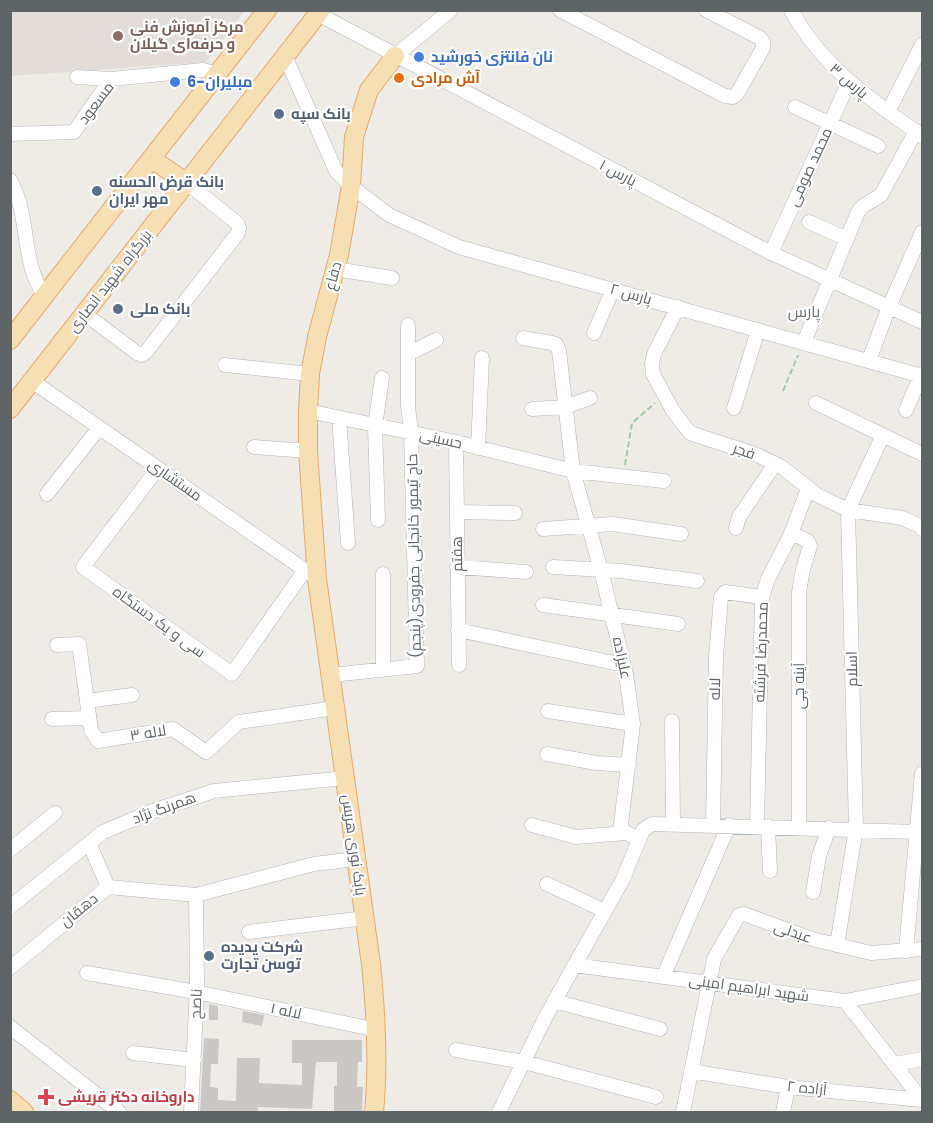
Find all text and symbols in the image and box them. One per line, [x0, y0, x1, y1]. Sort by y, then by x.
place label: مرکز آموزش فنی و حرفه‌ای گیلان [130, 16, 244, 54]
marker: مرکز آموزش فنی و حرفه‌ای گیلان [111, 29, 125, 43]
place label: نان فانتزی خورشید [431, 46, 553, 67]
marker: نان فانتزی خورشید [412, 50, 426, 64]
street label: پارس ۳ [826, 58, 873, 103]
place label: آش مرادی [411, 67, 480, 88]
place label: مبلیران-6 [187, 71, 252, 92]
marker: آش مرادی [392, 71, 406, 85]
marker: مبلیران-6 [168, 75, 182, 89]
street label: مسعود [73, 77, 118, 128]
place label: بانک سپه [291, 103, 351, 124]
marker: بانک سپه [272, 107, 286, 121]
street label: محمد صومی [782, 124, 837, 210]
street label: پارس ۱ [596, 154, 640, 191]
place label: بانک قرض الحسنه مهر ایران [109, 171, 224, 209]
marker: بانک قرض الحسنه مهر ایران [90, 184, 104, 198]
street label: بزرگراه شهید انصاری [63, 225, 156, 337]
street label: دفاع [319, 259, 347, 293]
street label: پارس ۲ [608, 278, 654, 309]
place label: بانک ملی [130, 298, 190, 319]
district label: پارس [788, 300, 821, 323]
marker: بانک ملی [111, 302, 125, 316]
street label: حسینی [418, 423, 465, 454]
street label: فجر [729, 437, 758, 464]
street label: مستشاری [144, 453, 207, 506]
street label: حاج تیمور خانجانی جفرودی(پنجم) [401, 454, 427, 658]
street label: هفتم [446, 536, 467, 572]
street label: سی و یک دستگاه [109, 581, 210, 662]
street label: محمدرضا فرشته [748, 601, 773, 703]
street label: علیزاده [608, 635, 637, 681]
street label: اسلام [841, 651, 862, 687]
street label: آینه چی [788, 663, 809, 709]
street label: لاله [704, 678, 725, 700]
street label: لاله ۳ [128, 719, 168, 746]
street label: همرنگ نژاد [129, 786, 199, 829]
street label: بابک نوری هریس [337, 793, 372, 897]
street label: دهقان [55, 888, 102, 931]
street label: عبدلی [771, 915, 815, 948]
place label: شرکت پدیده توسن تجارت [221, 936, 303, 974]
marker: شرکت پدیده توسن تجارت [202, 949, 216, 963]
street label: شهید ابراهیم امینی [688, 969, 811, 1006]
street label: ناصح [184, 989, 208, 1019]
street label: لاله ۱ [269, 997, 304, 1024]
street label: آزاده ۲ [786, 1075, 828, 1100]
place label: داروخانه دکتر قریشی [58, 1086, 195, 1107]
marker: داروخانه دکتر قریشی [39, 1090, 53, 1104]

